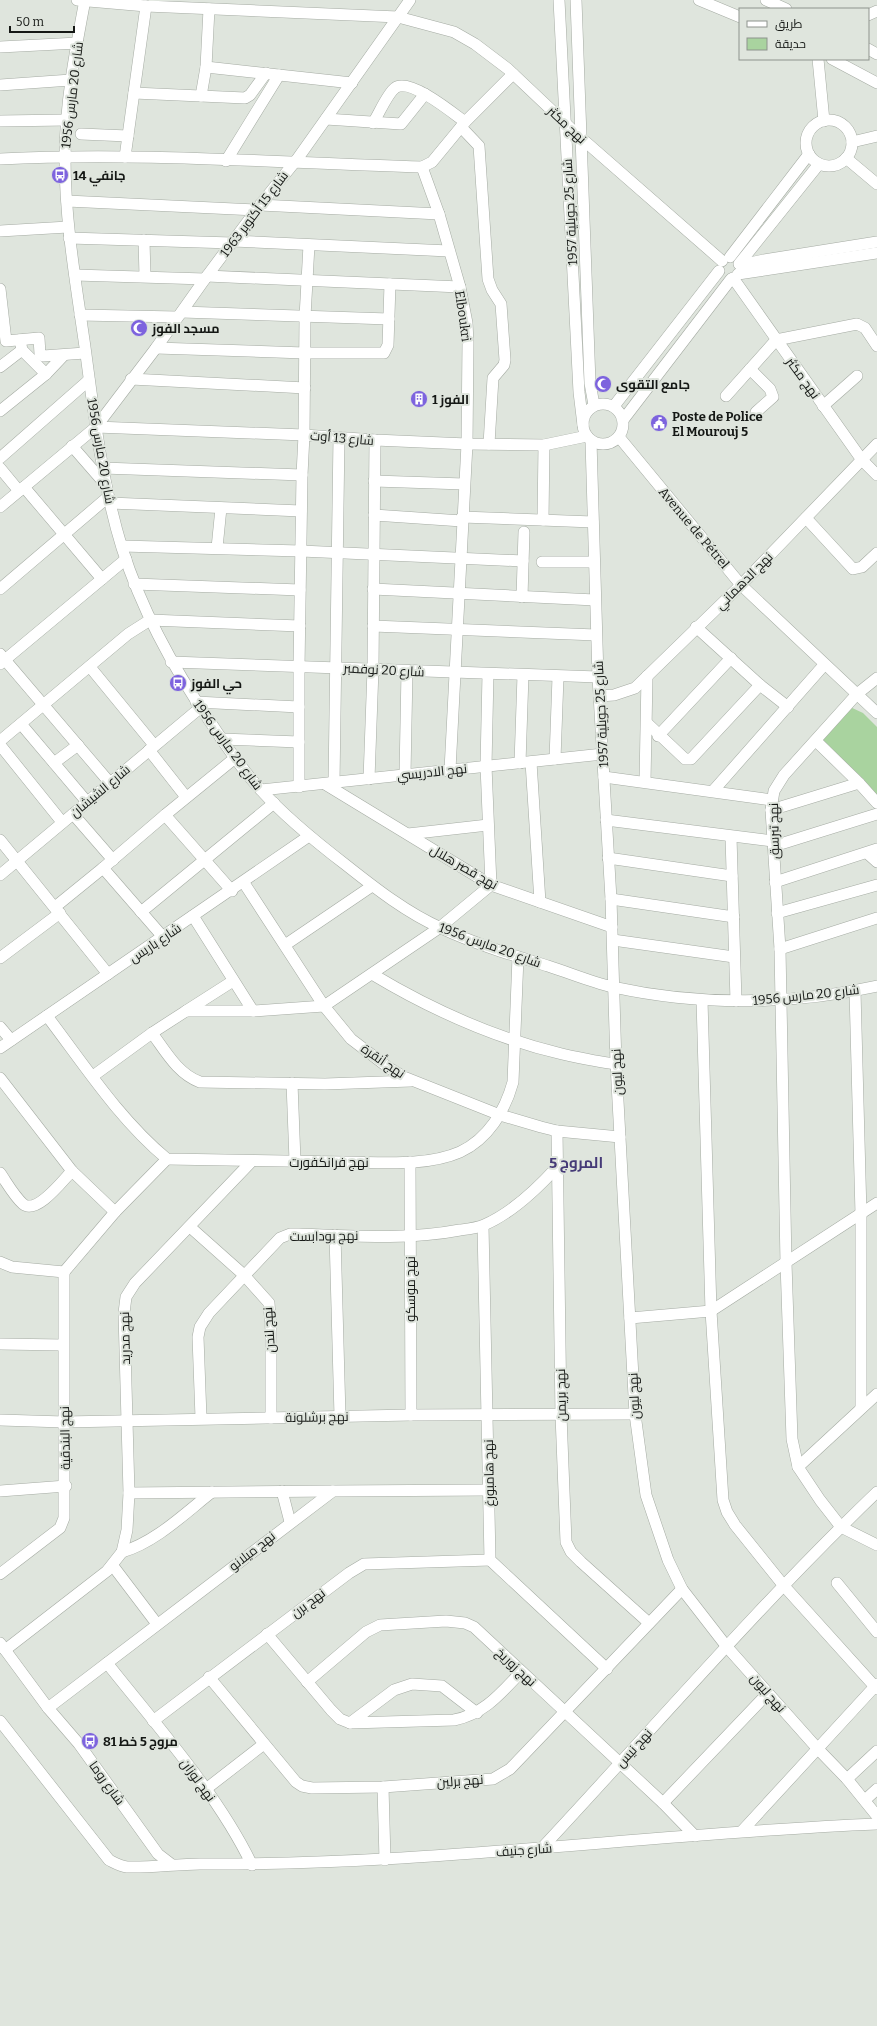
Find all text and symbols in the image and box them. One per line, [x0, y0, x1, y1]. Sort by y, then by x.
scale bar [10, 8, 74, 34]
legend [739, 8, 869, 60]
text: 50 m [16, 15, 45, 29]
text: طريق [775, 17, 803, 31]
text: حديقة [775, 37, 806, 51]
street label: شارع 20 مارس 1956 [58, 41, 87, 149]
street label: نهج مكثر [543, 103, 589, 147]
street label: شارع 25 جويلية 1957 [560, 158, 581, 266]
bus stop icon: 14 جانفي [50, 165, 70, 185]
place label: 14 جانفي [73, 168, 126, 187]
street label: شارع 15 أكتوبر 1963 [216, 168, 292, 260]
street label: Elboukri [452, 289, 474, 343]
mosque icon: مسجد الفوز [129, 318, 149, 338]
place label: مسجد الفوز [151, 321, 220, 337]
street label: نهج مكثر [782, 354, 823, 402]
mosque icon: جامع التقوى [593, 374, 613, 394]
place label: جامع التقوى [616, 377, 690, 393]
building icon: الفوز 1 [409, 389, 429, 409]
place label: الفوز 1 [432, 392, 469, 408]
street label: شارع 20 مارس 1956 [83, 397, 118, 505]
place label: Poste de Police El Mourouj 5 [672, 409, 763, 440]
public building icon: Poste de Police El Mourouj 5 [649, 413, 669, 433]
street label: شارع 13 أوت [309, 427, 375, 449]
street label: Avenue de Pétrel [656, 484, 732, 572]
street label: نهج الدهماني [712, 549, 778, 615]
street label: شارع 20 نوفمبر [342, 660, 425, 681]
street label: شارع 25 جويلية 1957 [591, 660, 612, 768]
bus stop icon: حي الفوز [168, 673, 188, 693]
place label: حي الفوز [190, 676, 242, 695]
street label: شارع 20 مارس 1956 [190, 697, 266, 793]
street label: نهج الادريسي [396, 761, 468, 786]
street label: شارع الشيشان [67, 762, 134, 821]
street label: نهج تبرسق [766, 803, 783, 859]
street label: نهج قصر هلال [427, 842, 500, 893]
street label: شارع باريس [126, 920, 184, 967]
street label: شارع 20 مارس 1956 [437, 920, 543, 971]
street label: شارع 20 مارس 1956 [752, 982, 860, 1009]
street label: نهج أنقرة [358, 1040, 408, 1082]
street label: نهج ليون [608, 1048, 627, 1096]
district label: المروج 5 [549, 1154, 603, 1173]
street label: نهج فرانكفورت [289, 1155, 369, 1171]
street label: نهج بودابست [289, 1228, 359, 1245]
street label: نهج موسكو [403, 1256, 419, 1322]
street label: نهج لندن [260, 1307, 279, 1353]
street label: نهج مدريد [117, 1311, 134, 1365]
street label: نهج بريمن [553, 1369, 570, 1421]
street label: نهج ليون [625, 1372, 644, 1420]
street label: نهج البندقية [57, 1406, 74, 1470]
street label: نهج برشلونة [285, 1409, 349, 1426]
street label: نهج هامبورغ [481, 1439, 498, 1507]
street label: نهج ميلانو [226, 1528, 279, 1575]
street label: نهج برن [288, 1585, 329, 1621]
street label: نهج زوريخ [492, 1645, 539, 1690]
street label: نهج ليون [746, 1671, 789, 1716]
street label: نهج نيس [613, 1726, 656, 1771]
bus stop icon: مروج 5 خط 81 [80, 1731, 100, 1751]
place label: مروج 5 خط 81 [103, 1734, 178, 1750]
street label: نهج لوزان [177, 1756, 219, 1805]
street label: شارع روما [85, 1758, 128, 1808]
street label: نهج برلين [436, 1772, 484, 1791]
street label: شارع جنيف [495, 1841, 553, 1860]

